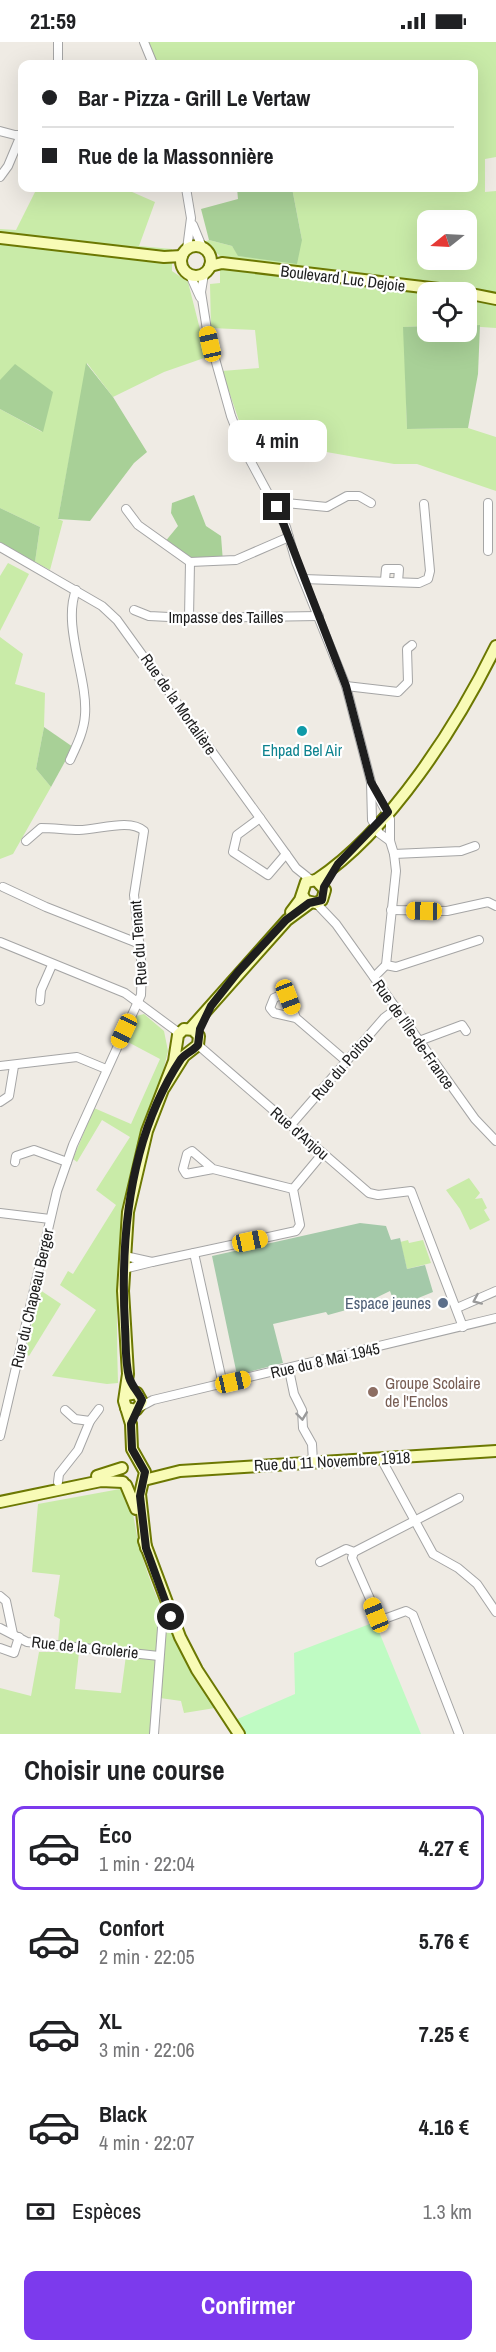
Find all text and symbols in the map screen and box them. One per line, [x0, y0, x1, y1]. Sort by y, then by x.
text: 21:59 [30, 6, 76, 36]
text: Bar - Pizza - Grill Le Vertaw [78, 83, 310, 113]
text: Rue de la Massonnière [78, 141, 274, 171]
north arrow [417, 210, 477, 270]
map controls [417, 210, 477, 342]
street label: Boulevard Luc Dejoie [279, 259, 407, 297]
button: locate [417, 282, 477, 342]
car [197, 324, 223, 364]
callout: 4 min [228, 420, 326, 462]
text: 4 min [256, 427, 299, 454]
route end [263, 493, 290, 520]
street label: Impasse des Tailles [168, 606, 284, 628]
street label: Rue de la Mortalière [136, 649, 222, 759]
marker: Ehpad Bel Air [295, 724, 309, 738]
place label: Ehpad Bel Air [262, 739, 343, 761]
street label: Rue du Tenant [124, 899, 152, 986]
car [406, 902, 442, 920]
street label: Rue de l'Île-de-France [368, 975, 460, 1093]
car [273, 977, 303, 1017]
car [108, 1011, 140, 1051]
street label: Rue du Poitou [306, 1027, 378, 1105]
street label: Rue d'Anjou [266, 1101, 334, 1165]
street label: Rue du Chapeau Berger [5, 1226, 59, 1370]
car [231, 1228, 269, 1254]
place label: Espace jeunes [345, 1292, 431, 1314]
one-way arrow [472, 1292, 483, 1304]
marker: Espace jeunes [436, 1296, 450, 1310]
street label: Rue du 8 Mai 1945 [268, 1337, 382, 1383]
car [213, 1369, 253, 1395]
place label: Groupe Scolaire de l'Enclos [385, 1372, 481, 1412]
marker: Groupe Scolaire de l'Enclos [366, 1385, 380, 1399]
one-way arrow [295, 1411, 307, 1420]
street label: Rue du 11 Novembre 1918 [253, 1446, 411, 1476]
car [361, 1595, 391, 1635]
route start [157, 1603, 184, 1630]
street label: Rue de la Grolerie [31, 1630, 139, 1664]
text: Choisir une course [24, 1752, 225, 1788]
text: Éco [99, 1820, 132, 1850]
icon: car [27, 1821, 81, 1875]
text: 4.27 € [419, 1833, 469, 1863]
text: 1 min · 22:04 [99, 1850, 195, 1877]
text: Confort [99, 1913, 164, 1943]
icon: car [27, 1914, 81, 1968]
text: 5.76 € [419, 1926, 469, 1956]
text: 2 min · 22:05 [99, 1943, 195, 1970]
text: XL [99, 2006, 122, 2036]
icon: car [27, 2007, 81, 2061]
text: 7.25 € [419, 2019, 469, 2049]
text: 3 min · 22:06 [99, 2036, 195, 2063]
text: Black [99, 2099, 147, 2129]
icon: car [27, 2100, 81, 2154]
text: 4.16 € [419, 2112, 469, 2142]
text: 4 min · 22:07 [99, 2129, 195, 2156]
icon: cash [24, 2195, 57, 2228]
text: Espèces [72, 2196, 141, 2226]
text: 1.3 km [423, 2198, 472, 2225]
button: Confirmer [24, 2271, 472, 2340]

